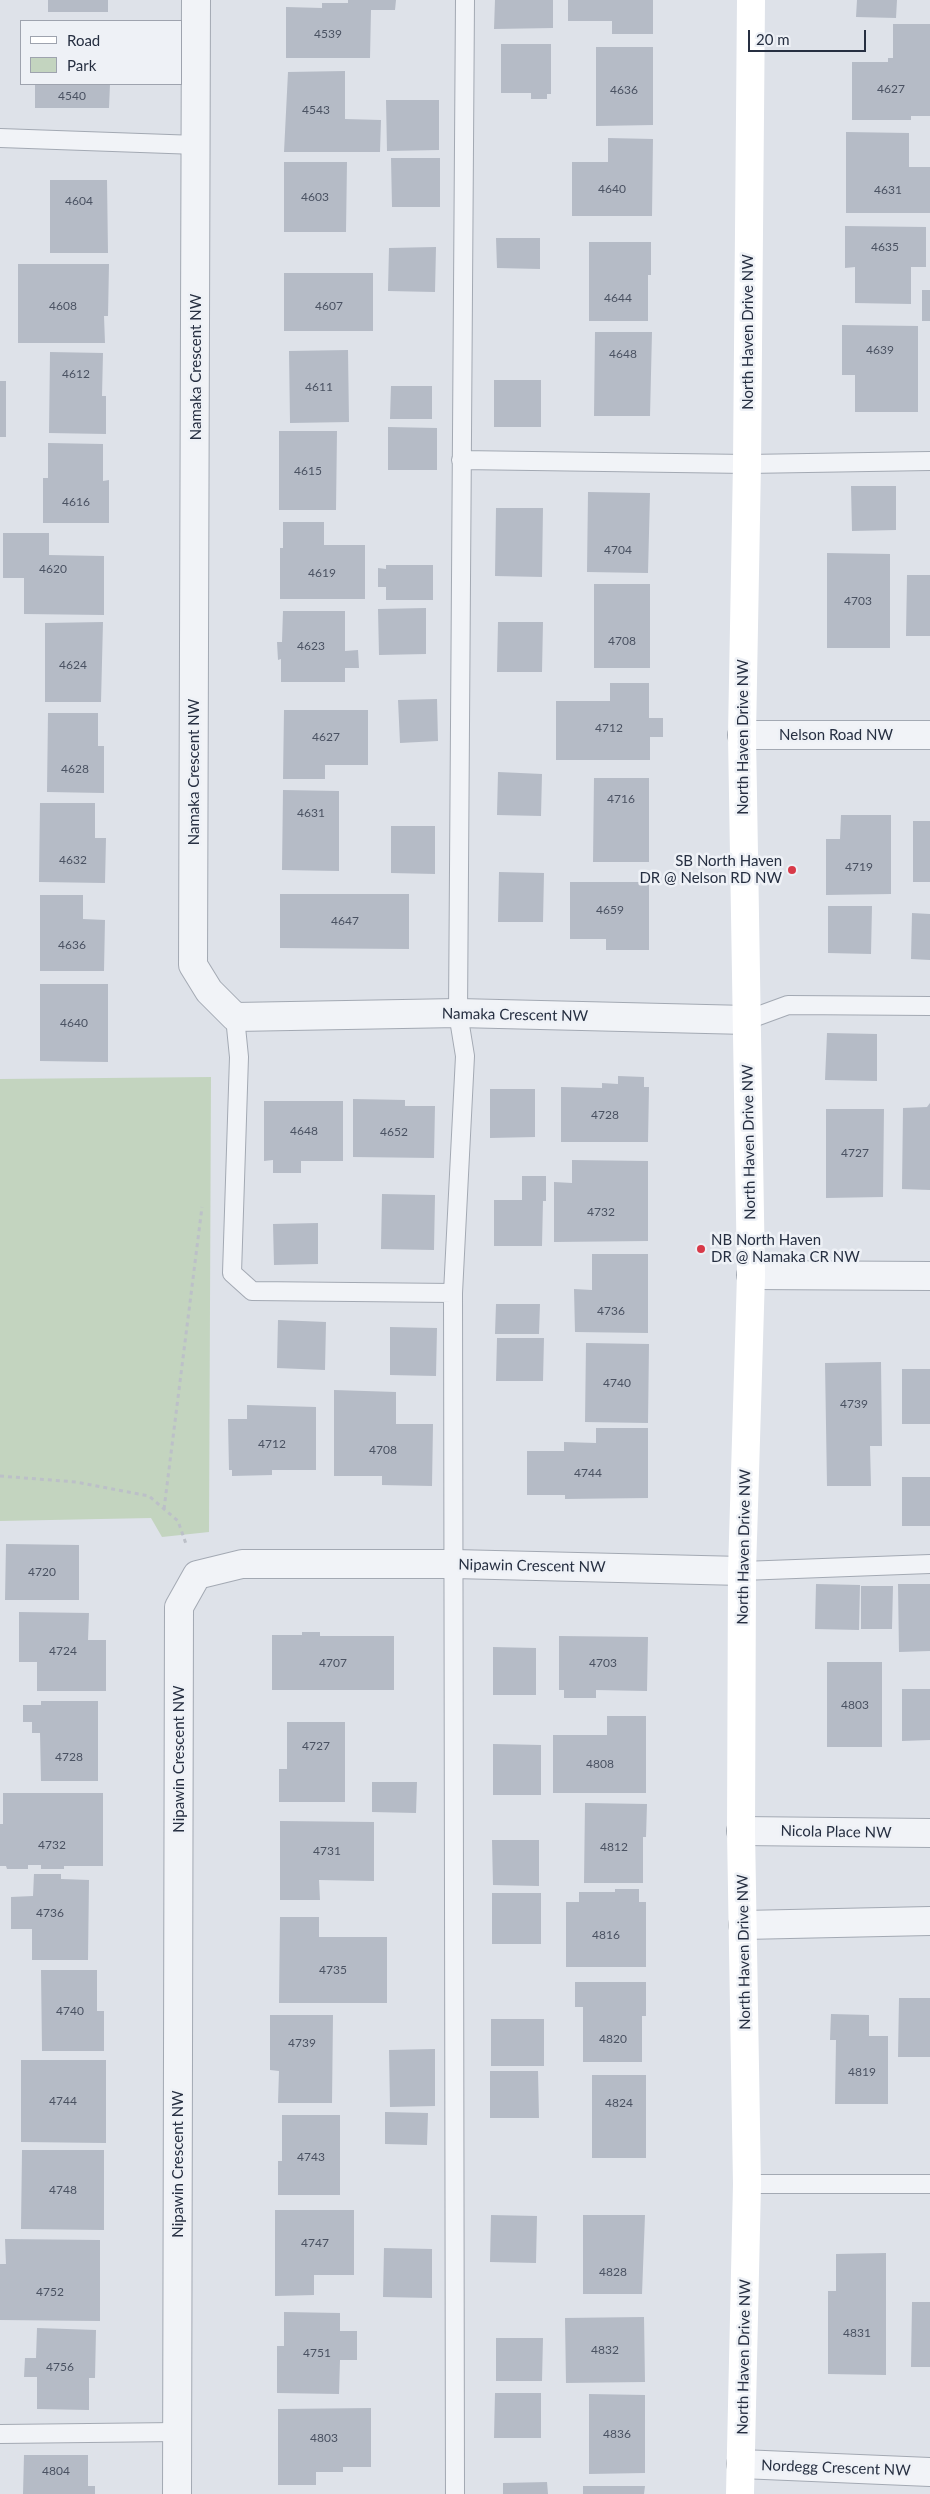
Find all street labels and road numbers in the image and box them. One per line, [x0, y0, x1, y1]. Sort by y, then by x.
street label: North Haven Drive NW [739, 254, 757, 410]
street label: Namaka Crescent NW [187, 294, 205, 440]
street label: North Haven Drive NW [734, 659, 752, 815]
street label: Namaka Crescent NW [185, 699, 203, 845]
street label: Nelson Road NW [779, 726, 893, 744]
street label: Namaka Crescent NW [442, 1005, 588, 1025]
street label: North Haven Drive NW [739, 1064, 759, 1220]
street label: North Haven Drive NW [734, 1469, 754, 1625]
street label: Nipawin Crescent NW [458, 1556, 606, 1576]
street label: Nipawin Crescent NW [170, 1685, 188, 1833]
street label: Nicola Place NW [780, 1822, 892, 1842]
street label: North Haven Drive NW [734, 1874, 754, 2030]
street label: Nipawin Crescent NW [169, 2090, 187, 2238]
street label: North Haven Drive NW [734, 2279, 754, 2435]
street label: Nordegg Crescent NW [761, 2456, 911, 2480]

